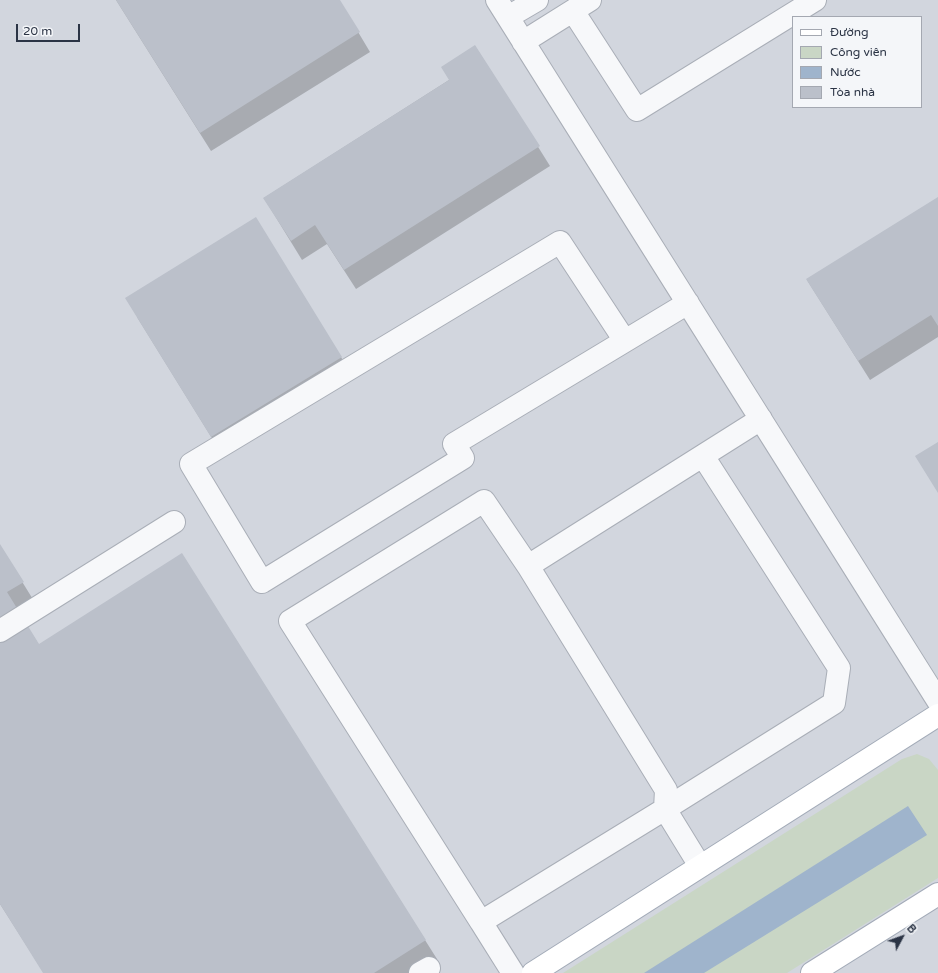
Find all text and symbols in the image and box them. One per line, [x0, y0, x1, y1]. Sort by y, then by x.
scale bar [18, 16, 82, 42]
legend [792, 16, 922, 108]
text: 20 m [23, 24, 52, 38]
text: Đường [830, 25, 869, 39]
text: Công viên [830, 45, 887, 59]
text: Nước [830, 65, 861, 79]
text: Tòa nhà [830, 85, 875, 99]
north arrow [882, 917, 922, 957]
text: B [904, 922, 919, 936]

